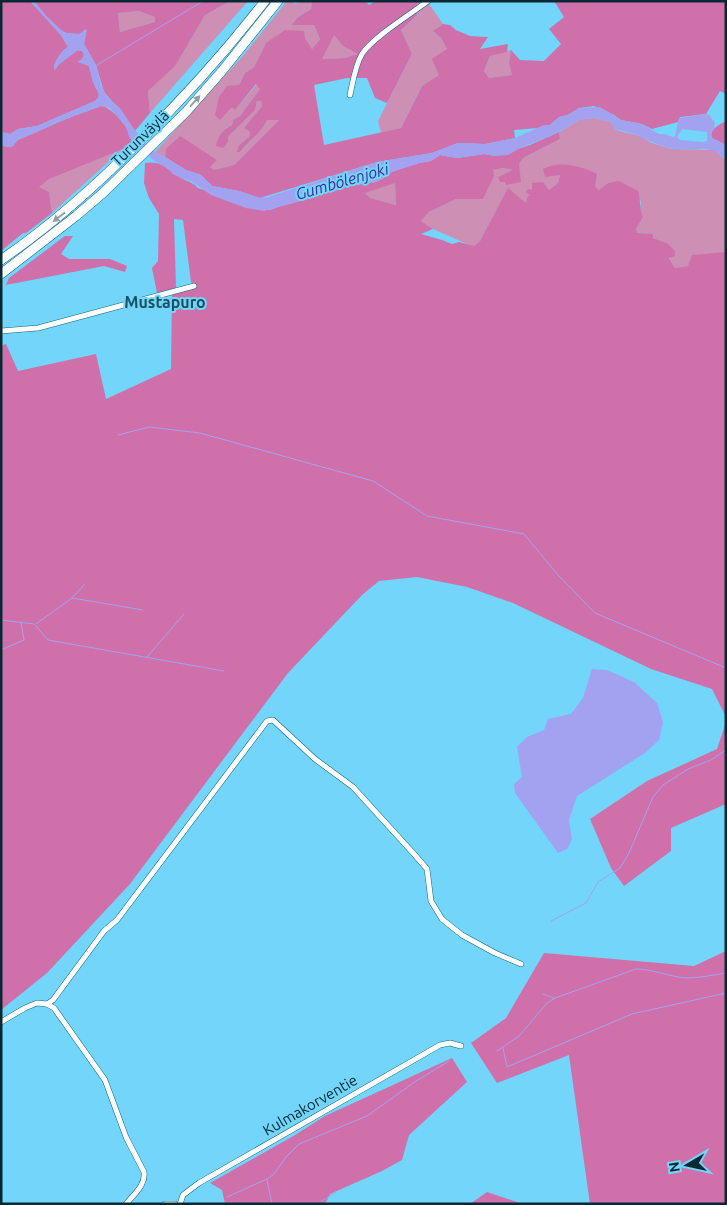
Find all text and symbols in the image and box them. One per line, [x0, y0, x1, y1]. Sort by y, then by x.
one-way arrow [189, 96, 201, 108]
street label: Turunväylä [108, 106, 172, 170]
water label: Gumbölenjoki [293, 159, 392, 203]
one-way arrow [53, 211, 66, 222]
district label: Mustapuro [124, 293, 206, 311]
street label: Kulmakorventie [260, 1071, 360, 1139]
north arrow [662, 1140, 712, 1190]
text: N [665, 1161, 683, 1173]

